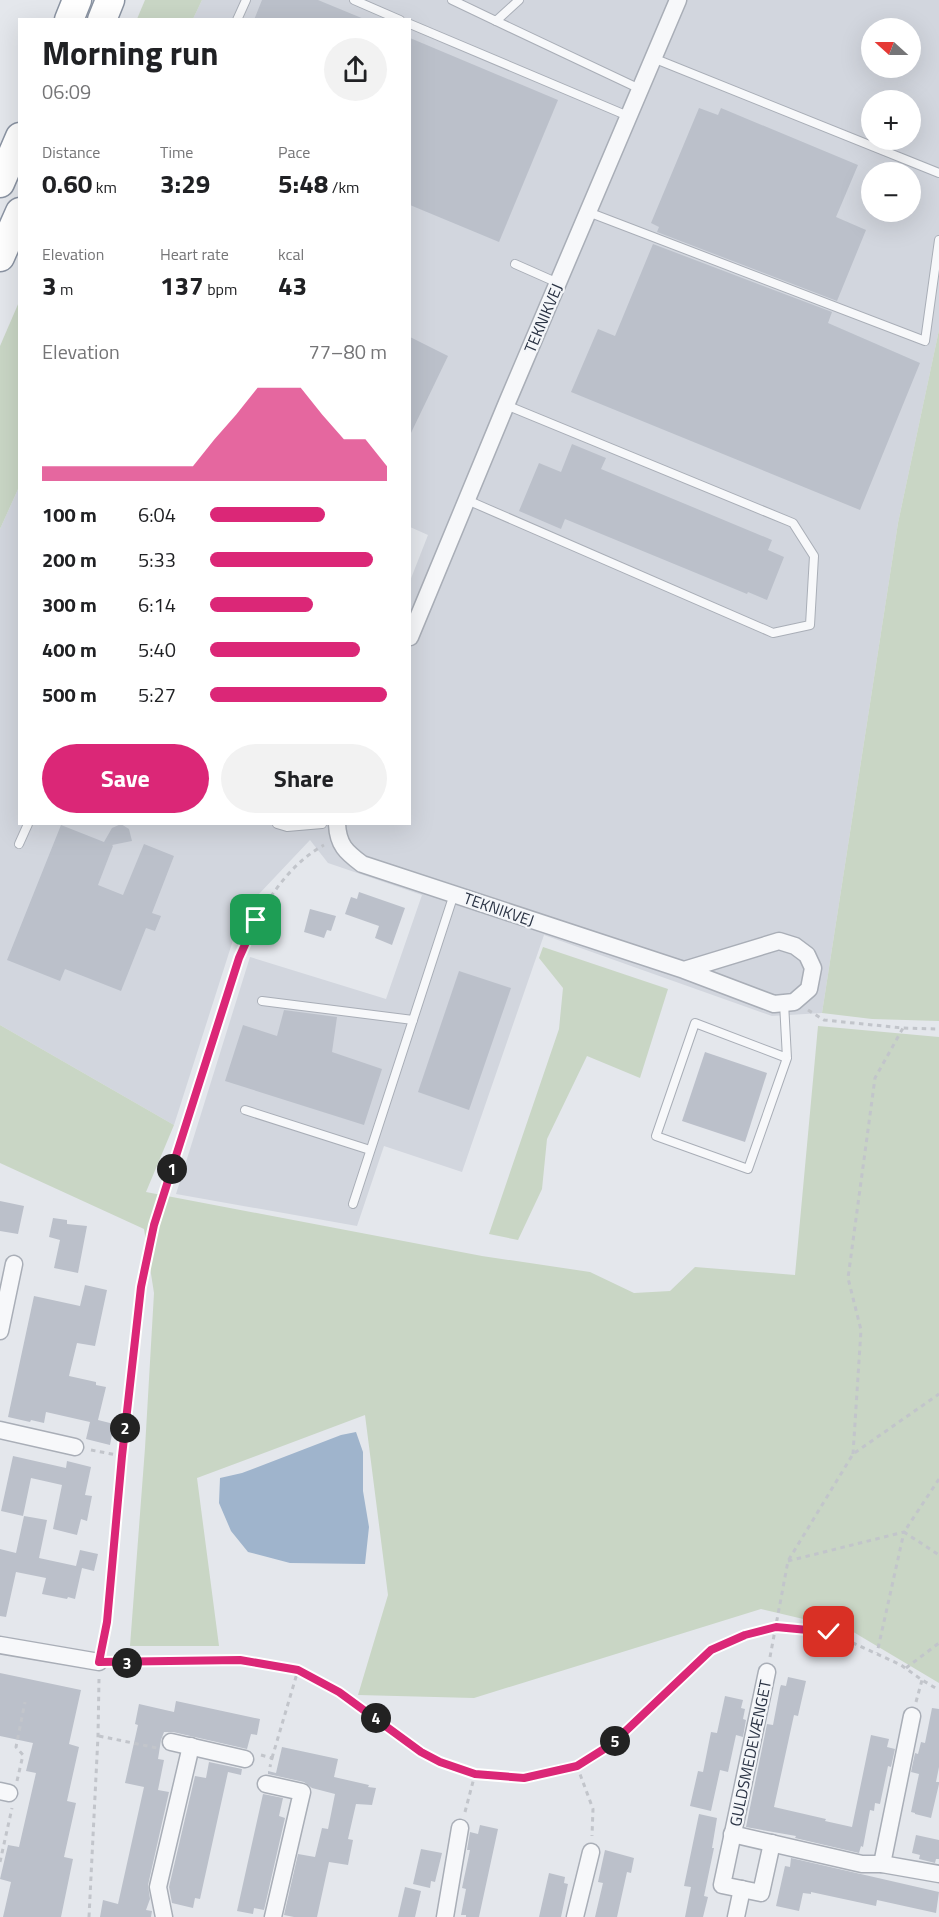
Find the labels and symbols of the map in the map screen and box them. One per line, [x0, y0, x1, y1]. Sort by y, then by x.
north arrow [861, 18, 921, 78]
street label: TEKNIKVEJ [518, 280, 568, 356]
street label: TEKNIKVEJ [461, 886, 537, 932]
pin [230, 894, 281, 945]
pin: 1 [157, 1154, 187, 1184]
pin: 2 [110, 1413, 140, 1443]
pin [803, 1606, 854, 1657]
pin: 3 [112, 1648, 142, 1678]
street label: GULDSMEDEVÆNGET [723, 1677, 777, 1828]
pin: 4 [361, 1703, 391, 1733]
pin: 5 [600, 1726, 630, 1756]

